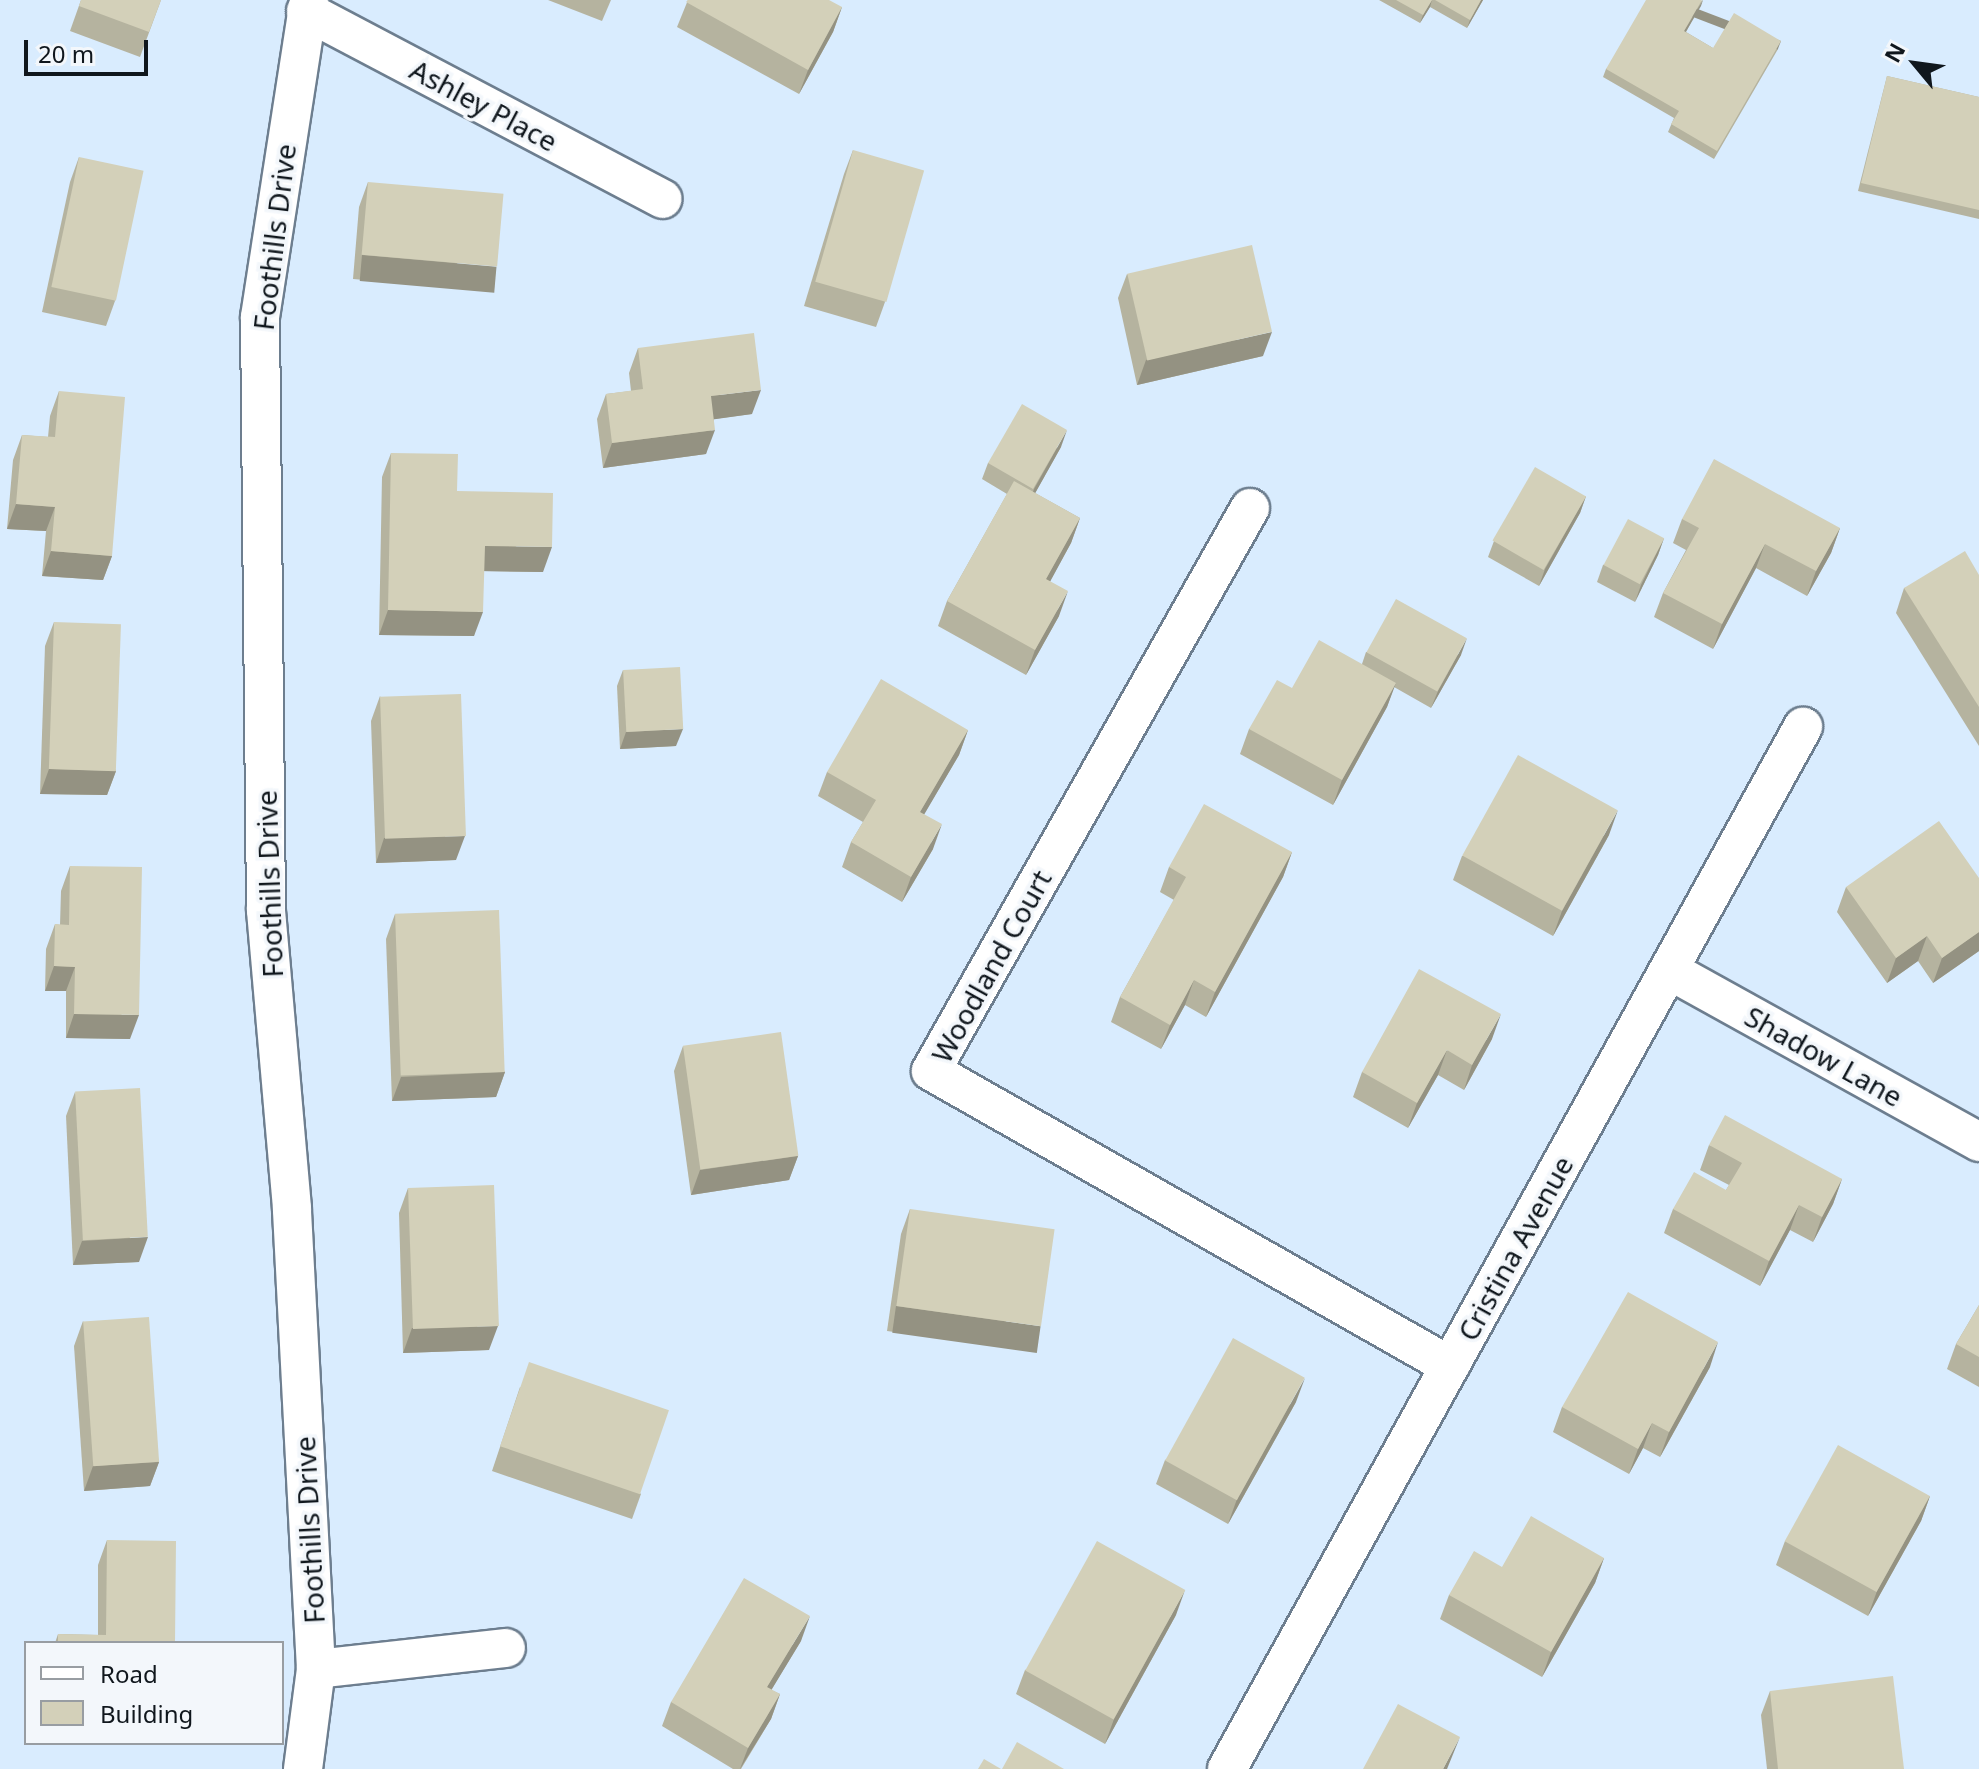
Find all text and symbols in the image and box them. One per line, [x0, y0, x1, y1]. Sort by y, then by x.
scale bar [28, 24, 152, 74]
north arrow [1875, 24, 1955, 104]
text: 20 m [38, 37, 94, 70]
text: N [1877, 37, 1911, 67]
street label: Ashley Place [405, 52, 563, 158]
street label: Foothills Drive [246, 142, 302, 332]
street label: Foothills Drive [249, 790, 289, 978]
street label: Woodland Court [924, 864, 1058, 1068]
street label: Shadow Lane [1739, 999, 1909, 1113]
street label: Cristina Avenue [1450, 1150, 1580, 1346]
street label: Foothills Drive [287, 1436, 331, 1624]
legend [24, 1641, 284, 1745]
text: Road [100, 1657, 158, 1690]
text: Building [100, 1697, 193, 1730]

